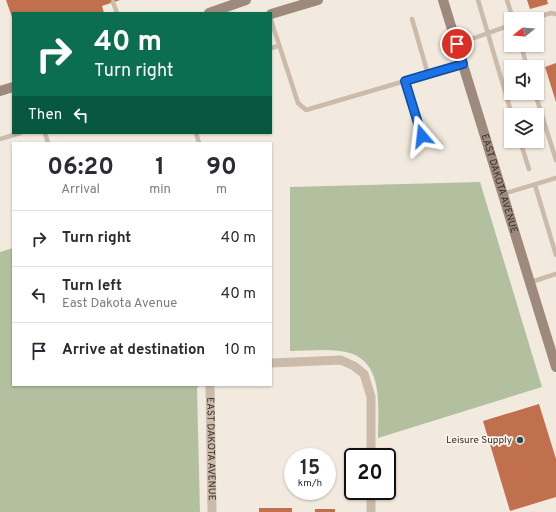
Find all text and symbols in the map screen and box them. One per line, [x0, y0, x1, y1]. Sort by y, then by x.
north arrow [504, 12, 544, 52]
map controls [504, 12, 544, 148]
text: 40 m [94, 25, 162, 61]
pin [440, 27, 474, 61]
icon: right [28, 28, 80, 80]
icon: arrive [446, 33, 468, 55]
text: Turn right [94, 60, 174, 83]
button: sound [504, 60, 544, 100]
icon: left [70, 104, 92, 126]
text: Then [28, 106, 62, 125]
button: layers [504, 108, 544, 148]
position arrow [401, 115, 443, 157]
street label: EAST DAKOTA AVENUE [478, 132, 521, 235]
text: 06:20 [47, 153, 114, 183]
text: 1 [155, 153, 165, 183]
text: 90 [206, 153, 237, 183]
text: Arrival [61, 182, 100, 198]
text: min [149, 182, 171, 198]
text: m [216, 182, 227, 198]
icon: right [28, 228, 50, 250]
text: Turn right [62, 229, 131, 248]
text: 40 m [221, 229, 256, 248]
text: Turn left [62, 277, 122, 296]
icon: left [28, 284, 50, 306]
text: 40 m [221, 285, 256, 304]
text: East Dakota Avenue [62, 296, 177, 312]
icon: arrive [28, 340, 50, 362]
text: Arrive at destination [62, 341, 205, 360]
text: 10 m [225, 341, 256, 360]
street label: EAST DAKOTA AVENUE [204, 397, 218, 501]
place label: Leisure Supply [446, 434, 512, 447]
marker: Leisure Supply [515, 435, 525, 445]
speed limit sign: 20 [344, 448, 396, 500]
text: 15 [300, 456, 320, 482]
text: km/h [298, 477, 322, 490]

